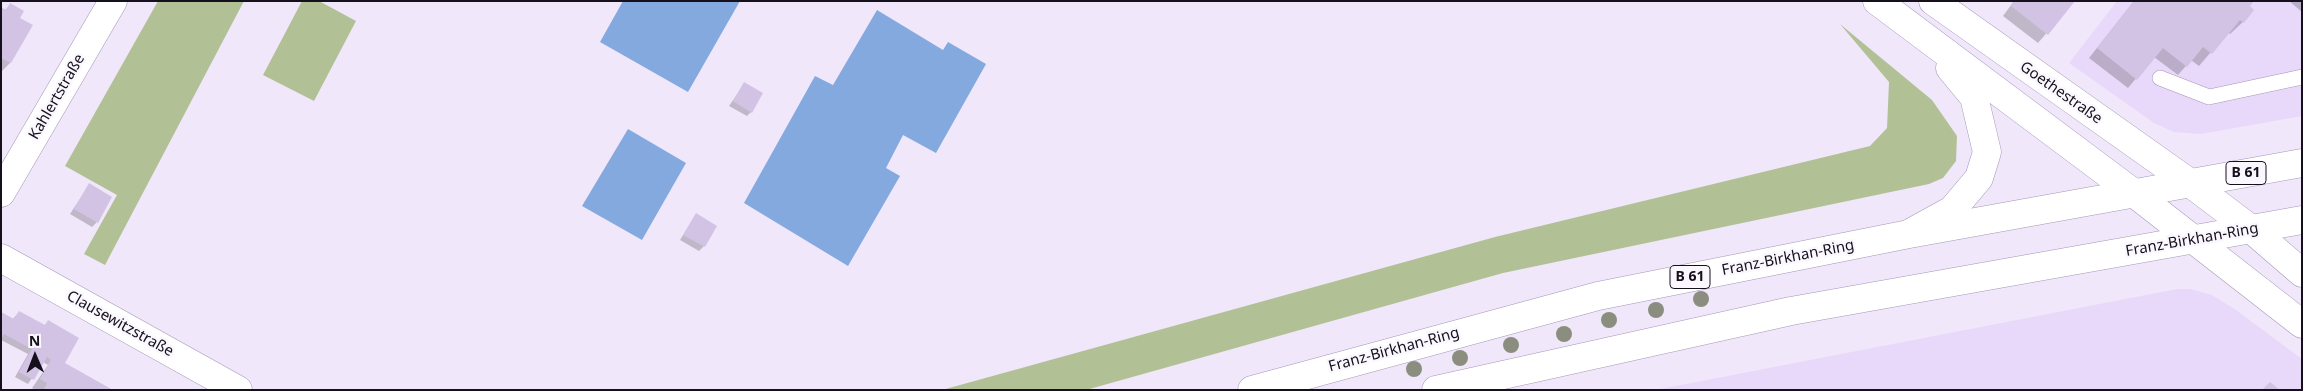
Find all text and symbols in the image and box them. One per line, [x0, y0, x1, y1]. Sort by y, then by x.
street label: Kahlertstraße [25, 51, 89, 143]
street label: Goethestraße [2016, 58, 2106, 128]
road number: B 61 [2226, 162, 2266, 184]
street label: Franz-Birkhan-Ring [2124, 219, 2260, 261]
street label: Franz-Birkhan-Ring [1720, 236, 1856, 280]
road number: B 61 [1670, 266, 1710, 288]
street label: Clausewitzstraße [63, 287, 177, 361]
street label: Franz-Birkhan-Ring [1327, 324, 1461, 376]
north arrow [10, 331, 60, 381]
text: N [29, 331, 41, 350]

